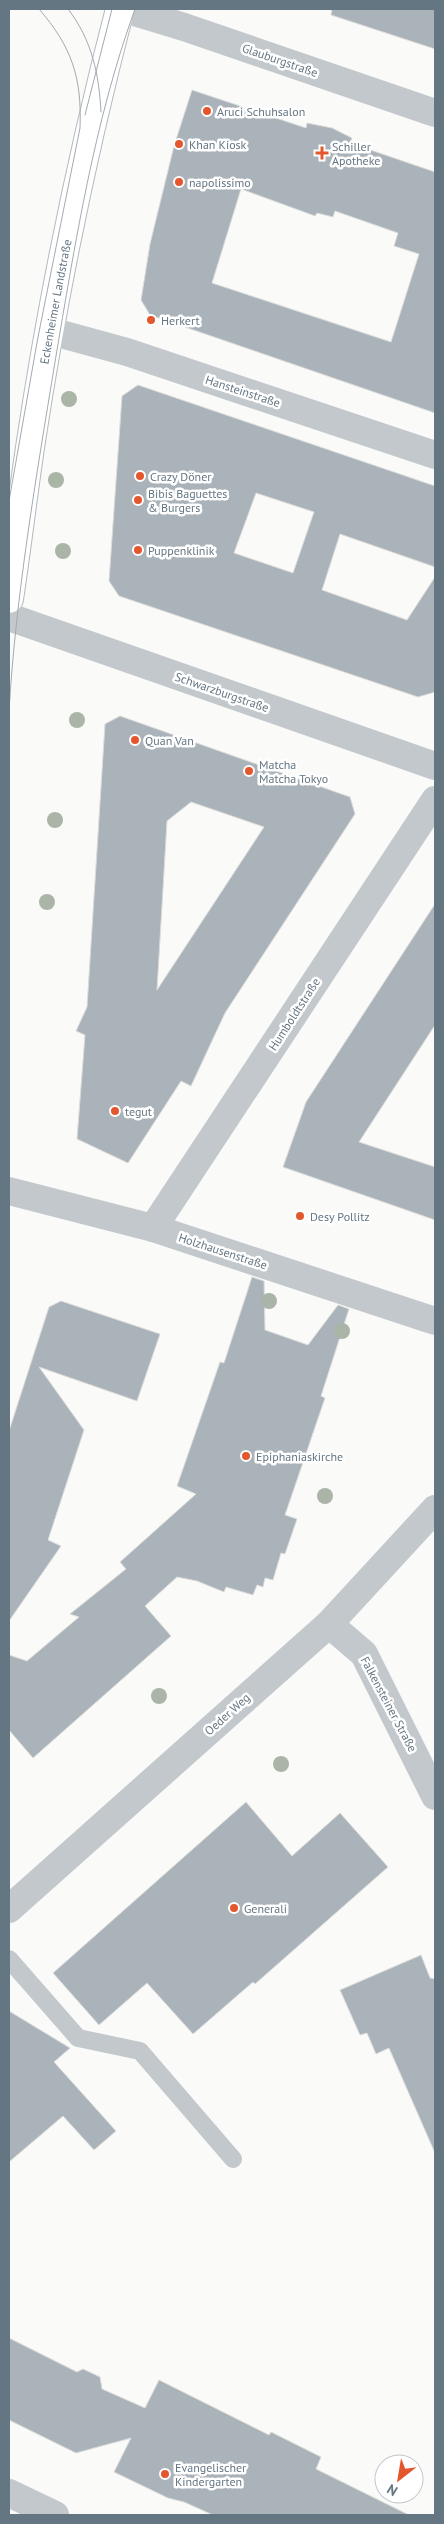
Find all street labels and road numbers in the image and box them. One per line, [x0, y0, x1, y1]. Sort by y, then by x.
street label: Glauburgstraße [240, 40, 320, 80]
street label: Eckenheimer Landstraße [36, 238, 74, 365]
street label: Hansteinstraße [204, 372, 282, 410]
street label: Schwarzburgstraße [173, 669, 271, 715]
street label: Humboldtstraße [265, 975, 323, 1053]
street label: Holzhausenstraße [177, 1230, 269, 1272]
street label: Falkensteiner Straße [358, 1654, 420, 1754]
street label: Oeder Weg [201, 1690, 253, 1738]

